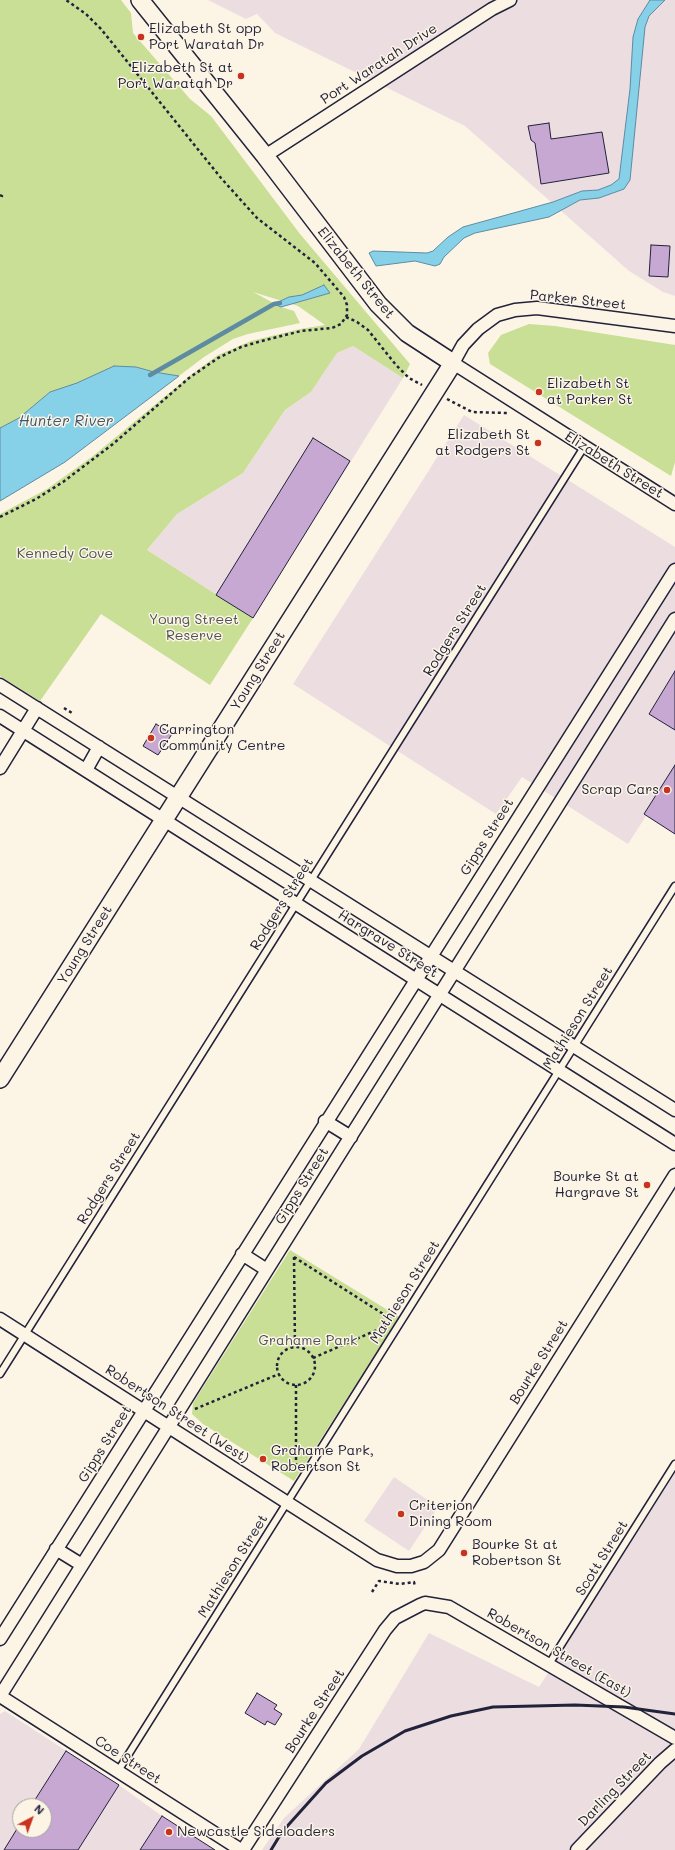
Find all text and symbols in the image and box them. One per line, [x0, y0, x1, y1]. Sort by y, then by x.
street label: Port Waratah Drive [318, 20, 440, 108]
place label: Elizabeth St opp Port Waratah Dr [149, 21, 264, 54]
marker: Elizabeth St opp Port Waratah Dr [136, 32, 146, 42]
place label: Elizabeth St at Port Waratah Dr [118, 60, 233, 92]
marker: Elizabeth St at Port Waratah Dr [236, 71, 246, 81]
street label: Elizabeth Street [314, 224, 398, 322]
street label: Parker Street [529, 287, 627, 313]
place label: Elizabeth St at Parker St [547, 376, 632, 408]
marker: Elizabeth St at Parker St [534, 387, 544, 397]
water label: Hunter River [19, 412, 113, 430]
place label: Elizabeth St at Rodgers St [435, 427, 530, 460]
street label: Elizabeth Street [562, 428, 666, 502]
marker: Elizabeth St at Rodgers St [533, 438, 543, 448]
park label: Kennedy Cove [17, 546, 113, 562]
street label: Rodgers Street [420, 581, 490, 679]
park label: Young Street Reserve [149, 612, 239, 644]
street label: Young Street [227, 628, 289, 714]
place label: Carrington Community Centre [159, 722, 286, 754]
marker: Carrington Community Centre [146, 733, 156, 743]
place label: Scrap Cars [581, 782, 659, 798]
marker: Scrap Cars [662, 785, 672, 795]
street label: Gipps Street [457, 795, 517, 879]
street label: Rodgers Street [247, 855, 317, 953]
street label: Young Street [54, 902, 116, 988]
street label: Hargrave Street [335, 906, 441, 982]
street label: Mathieson Street [539, 963, 617, 1073]
street label: Rodgers Street [74, 1129, 144, 1227]
street label: Gipps Street [272, 1144, 332, 1228]
place label: Bourke St at Hargrave St [553, 1169, 639, 1202]
marker: Bourke St at Hargrave St [642, 1180, 652, 1190]
street label: Mathieson Street [366, 1237, 444, 1347]
street label: Bourke Street [506, 1316, 572, 1408]
park label: Grahame Park [259, 1333, 357, 1349]
street label: Robertson Street (West) [102, 1361, 252, 1467]
street label: Gipps Street [75, 1402, 135, 1486]
place label: Grahame Park, Robertson St [271, 1443, 374, 1476]
marker: Grahame Park, Robertson St [258, 1454, 268, 1464]
place label: Criterion Dining Room [409, 1498, 492, 1530]
marker: Criterion Dining Room [396, 1509, 406, 1519]
street label: Mathieson Street [194, 1511, 272, 1621]
street label: Scott Street [572, 1517, 632, 1599]
place label: Bourke St at Robertson St [472, 1537, 561, 1570]
marker: Bourke St at Robertson St [459, 1548, 469, 1558]
street label: Robertson Street (East) [484, 1605, 634, 1701]
street label: Bourke Street [282, 1666, 348, 1756]
street label: Coe Street [92, 1732, 164, 1788]
street label: Darling Street [575, 1748, 655, 1830]
north arrow [12, 1798, 52, 1838]
text: N [31, 1801, 48, 1818]
place label: Newcastle Sideloaders [177, 1824, 335, 1840]
marker: Newcastle Sideloaders [164, 1827, 174, 1837]

